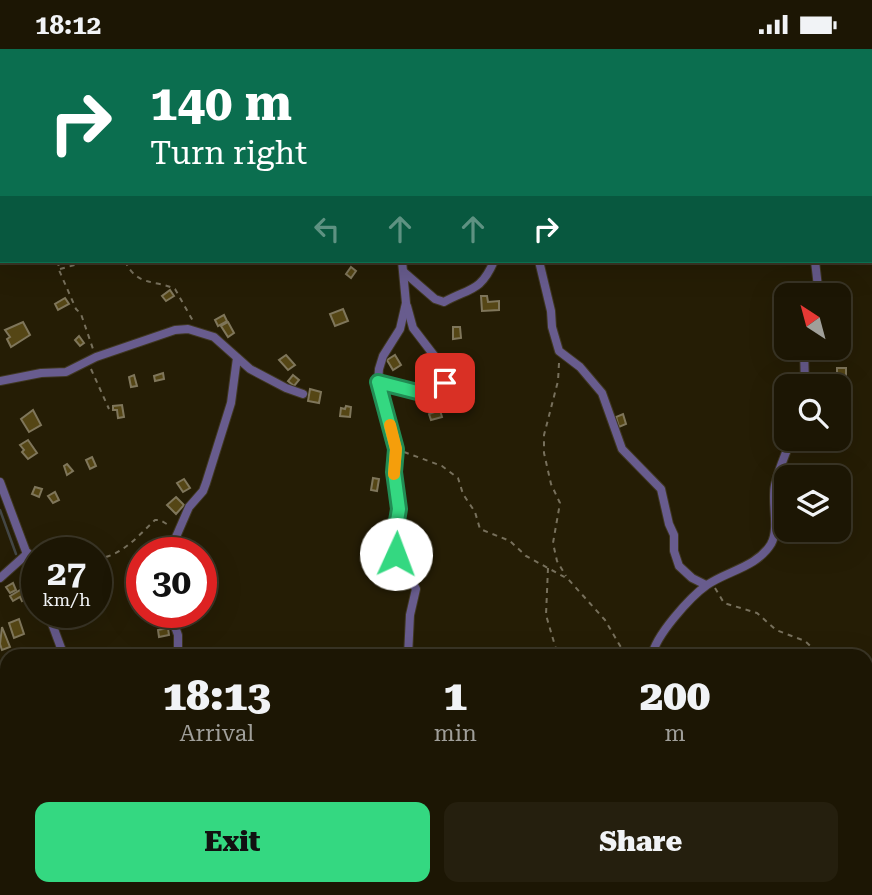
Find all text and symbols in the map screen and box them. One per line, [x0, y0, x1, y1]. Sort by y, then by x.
text: 18:12 [35, 10, 101, 40]
text: 140 m [150, 75, 292, 132]
icon: right [35, 77, 126, 168]
text: Turn right [150, 134, 307, 172]
icon: left [308, 210, 346, 248]
icon: ahead [381, 210, 419, 248]
icon: ahead [454, 210, 492, 248]
icon: right [527, 210, 565, 248]
north arrow [774, 283, 850, 361]
map controls [774, 283, 851, 542]
pin [415, 353, 475, 413]
icon: arrive [426, 364, 464, 402]
button: search [774, 374, 851, 451]
button: layers [774, 465, 851, 542]
position arrow [359, 517, 433, 591]
speed limit sign: 30 [126, 537, 217, 628]
text: 27 [47, 553, 86, 594]
text: km/h [42, 589, 91, 610]
text: 18:13 [163, 671, 271, 720]
text: 1 [443, 671, 467, 720]
text: 200 [640, 671, 710, 720]
text: Arrival [179, 720, 254, 747]
text: min [434, 720, 477, 747]
text: m [664, 720, 685, 747]
button: Exit [35, 802, 430, 882]
button: Share [444, 802, 838, 882]

